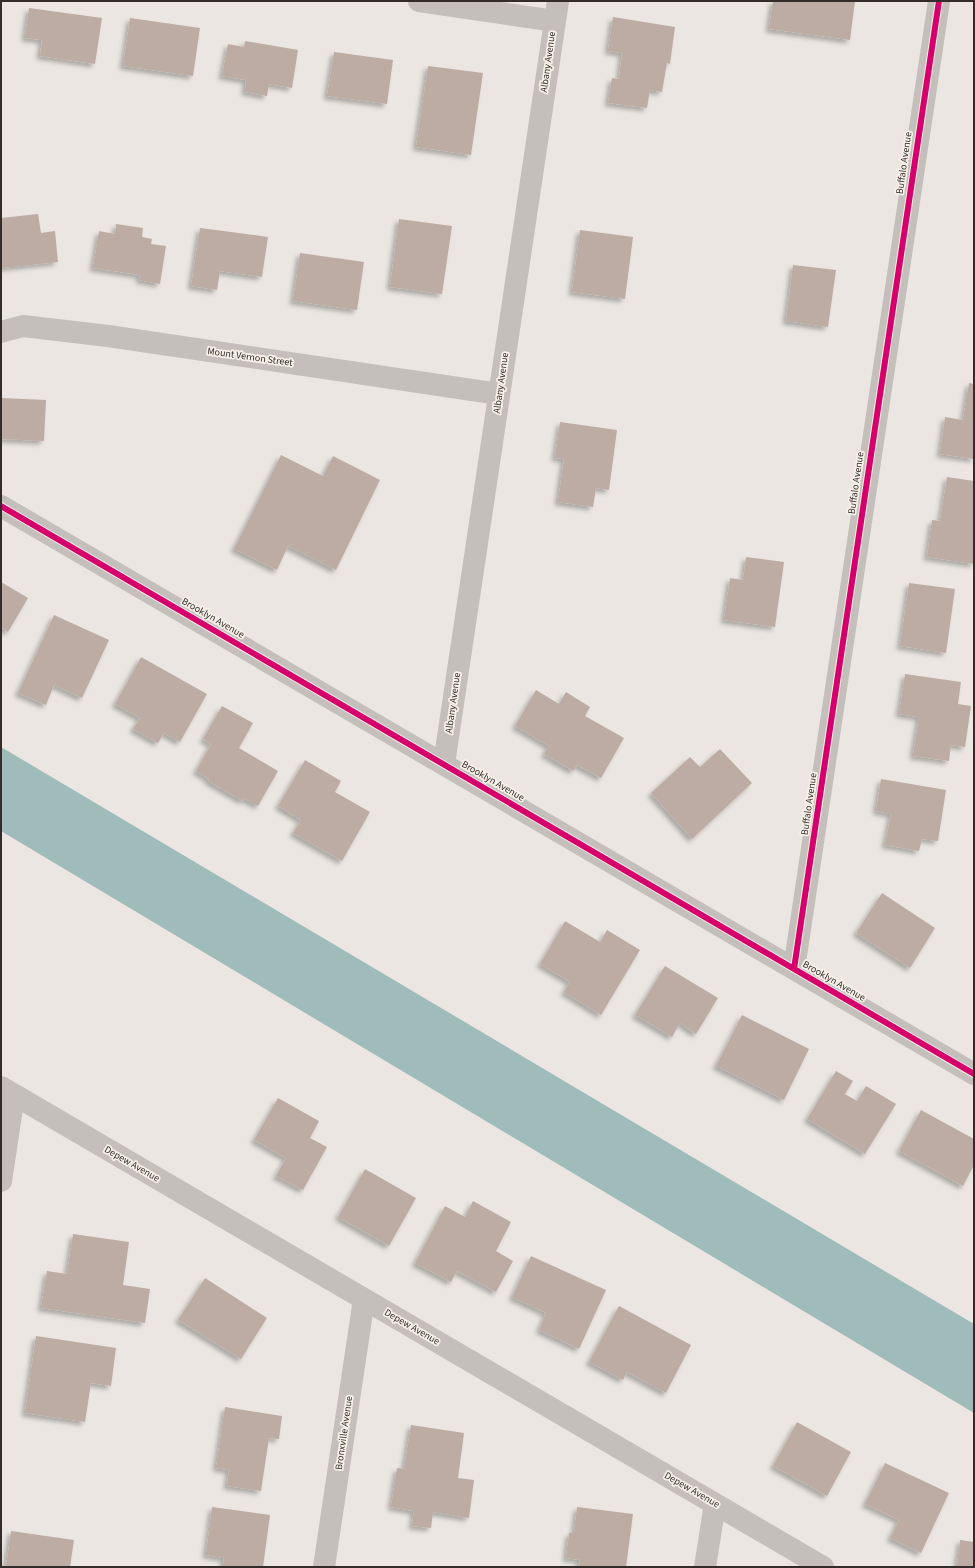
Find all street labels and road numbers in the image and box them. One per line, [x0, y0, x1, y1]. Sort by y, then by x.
street label: Albany Avenue [537, 31, 559, 93]
street label: Buffalo Avenue [893, 131, 915, 195]
street label: Mount Vernon Street [207, 344, 294, 370]
street label: Albany Avenue [490, 352, 512, 414]
street label: Buffalo Avenue [845, 451, 867, 515]
street label: Brooklyn Avenue [179, 594, 247, 642]
street label: Albany Avenue [442, 672, 464, 734]
street label: Brooklyn Avenue [459, 757, 527, 805]
street label: Buffalo Avenue [798, 772, 820, 836]
street label: Brooklyn Avenue [800, 957, 868, 1005]
street label: Depew Avenue [102, 1143, 162, 1186]
street label: Depew Avenue [382, 1306, 442, 1349]
street label: Bronxville Avenue [332, 1395, 356, 1471]
street label: Depew Avenue [662, 1469, 722, 1512]

